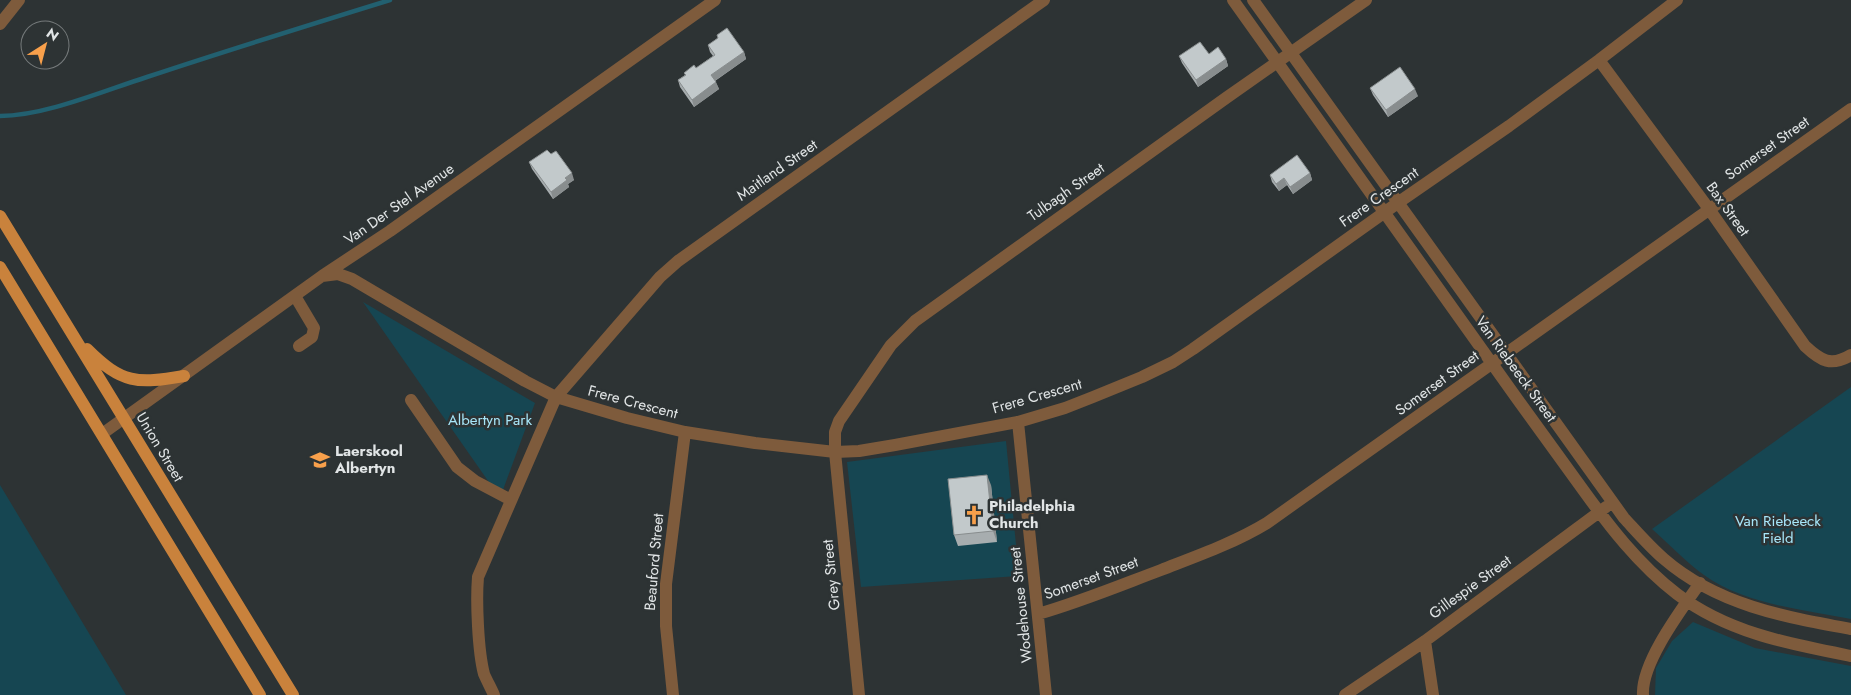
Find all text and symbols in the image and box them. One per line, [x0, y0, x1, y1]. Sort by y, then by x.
north arrow [20, 20, 70, 70]
text: N [42, 23, 63, 46]
street label: Somerset Street [1720, 110, 1814, 185]
street label: Maitland Street [732, 134, 822, 206]
street label: Tulbagh Street [1023, 157, 1109, 227]
street label: Van Der Stel Avenue [340, 158, 459, 250]
street label: Frere Crescent [1335, 161, 1423, 232]
street label: Bax Street [1701, 177, 1755, 241]
street label: Van Riebeeck Street [1470, 312, 1562, 427]
street label: Somerset Street [1391, 345, 1484, 421]
street label: Frere Crescent [990, 373, 1085, 419]
street label: Frere Crescent [586, 379, 681, 425]
street label: Union Street [131, 408, 190, 486]
park label: Albertyn Park [448, 409, 532, 431]
place label: Laerskool Albertyn [334, 440, 403, 479]
school or university icon: Laerskool Albertyn [309, 449, 331, 471]
place label: Philadelphia Church [989, 495, 1075, 534]
church icon: Philadelphia Church [963, 504, 985, 526]
park label: Van Riebeeck Field [1735, 510, 1821, 549]
street label: Beauford Street [639, 512, 669, 612]
street label: Grey Street [816, 538, 846, 611]
street label: Wodehouse Street [1004, 546, 1038, 664]
street label: Gillespie Street [1424, 549, 1516, 624]
street label: Somerset Street [1041, 551, 1141, 605]

